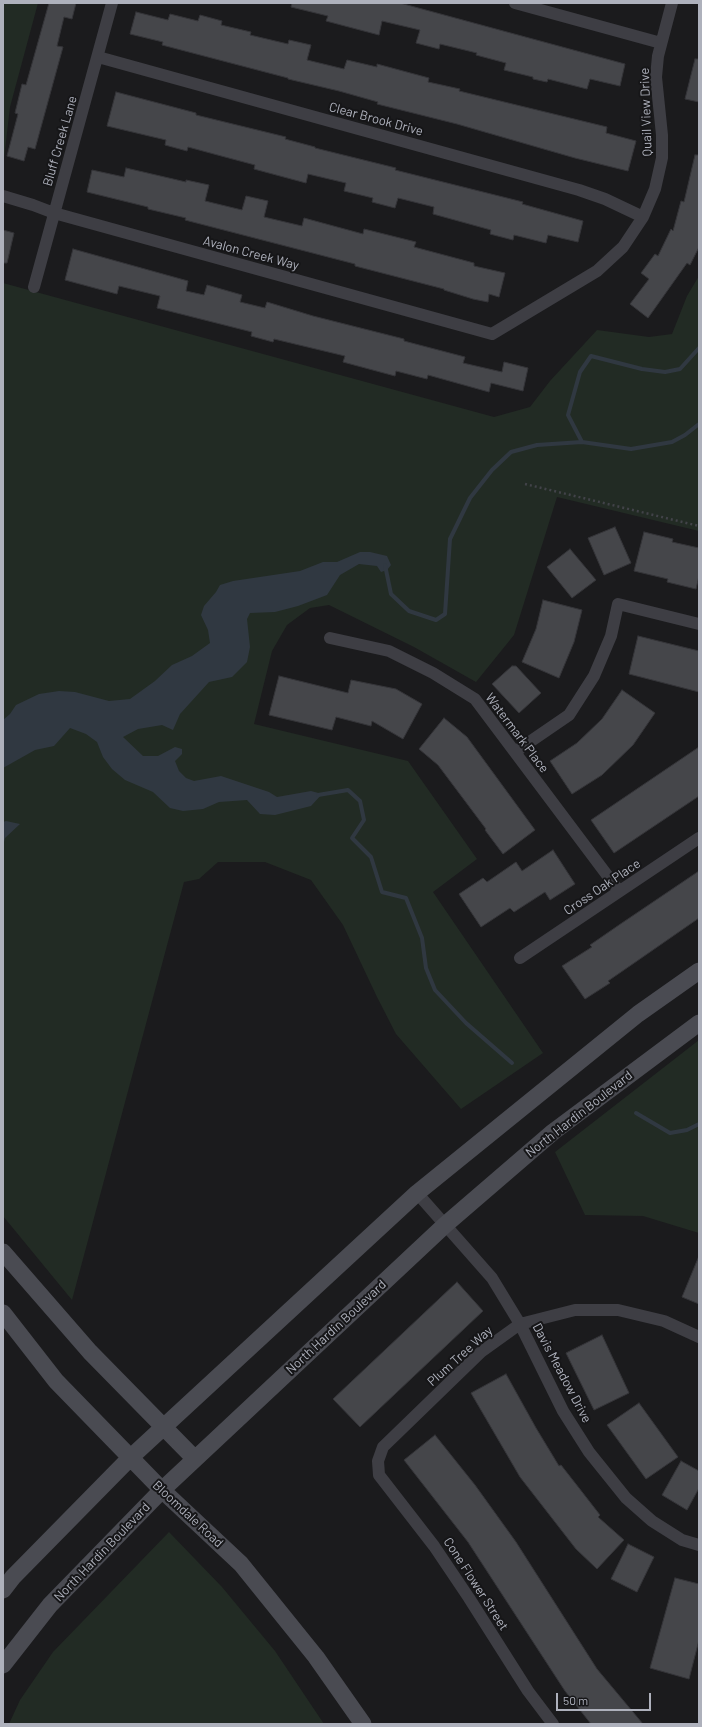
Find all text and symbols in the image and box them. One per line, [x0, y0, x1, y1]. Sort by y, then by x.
street label: Quail View Drive [637, 67, 655, 157]
street label: Bluff Creek Lane [40, 94, 80, 188]
street label: Clear Brook Drive [327, 99, 425, 139]
street label: Avalon Creek Way [201, 233, 301, 273]
street label: Watermark Place [482, 690, 552, 776]
street label: Cross Oak Place [561, 856, 643, 918]
street label: North Hardin Boulevard [522, 1067, 636, 1161]
street label: North Hardin Boulevard [283, 1277, 389, 1377]
street label: Davis Meadow Drive [529, 1321, 595, 1425]
street label: Plum Tree Way [424, 1323, 496, 1389]
street label: Bloomdale Road [149, 1477, 227, 1551]
street label: North Hardin Boulevard [51, 1499, 153, 1605]
street label: Cone Flower Street [440, 1535, 512, 1633]
scale bar [558, 1685, 653, 1711]
text: 50 m [563, 1693, 588, 1707]

